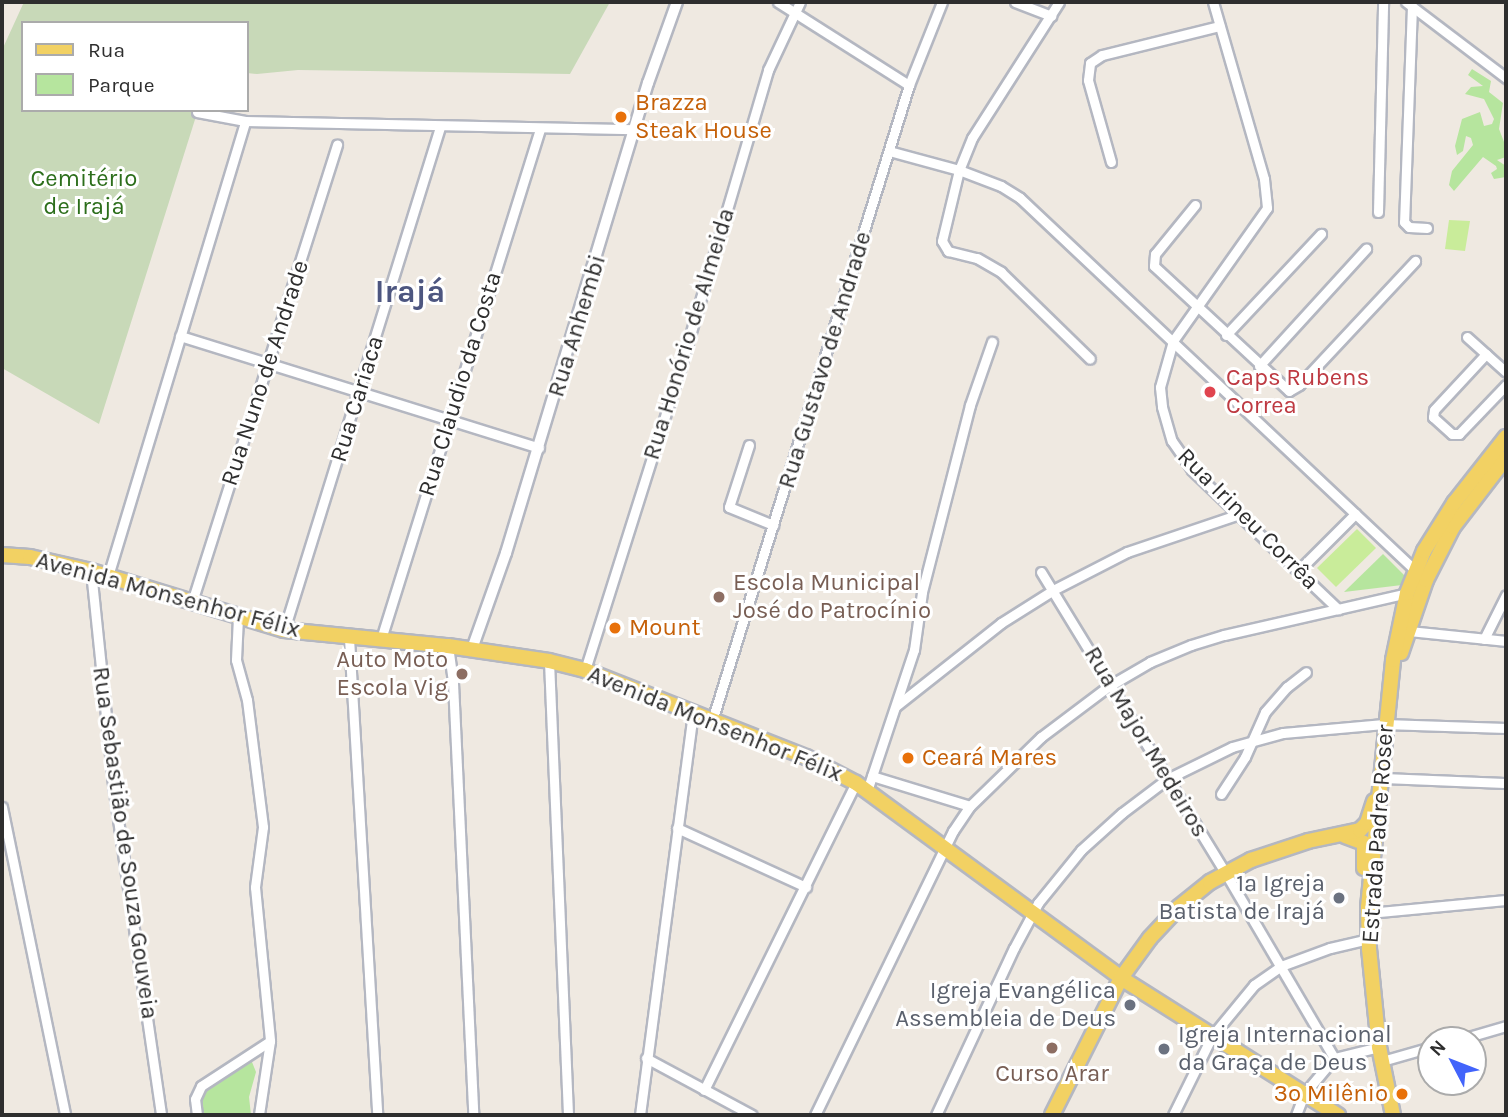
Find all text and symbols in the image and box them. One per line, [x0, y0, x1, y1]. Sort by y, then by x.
legend [21, 21, 248, 112]
text: Rua [88, 38, 125, 62]
text: Parque [88, 73, 155, 97]
place label: Brazza Steak House [635, 89, 772, 145]
marker: Brazza Steak House [613, 109, 629, 125]
park label: Cemitério de Irajá [31, 165, 137, 221]
street label: Rua Honório de Almeida [637, 205, 741, 463]
street label: Rua Gustavo de Andrade [772, 228, 878, 492]
street label: Rua Anhembi [542, 251, 612, 401]
street label: Rua Nuno de Andrade [215, 257, 315, 489]
street label: Rua Claudio da Costa [412, 268, 508, 500]
district label: Irajá [375, 273, 445, 311]
street label: Rua Cariaca [324, 332, 390, 466]
place label: Caps Rubens Correa [1226, 364, 1369, 420]
marker: Caps Rubens Correa [1200, 382, 1220, 402]
street label: Rua Irineu Corrêa [1171, 442, 1325, 596]
street label: Avenida Monsenhor Félix [33, 546, 303, 644]
place label: Escola Municipal José do Patrocínio [733, 569, 931, 625]
marker: Escola Municipal José do Patrocínio [711, 589, 727, 605]
place label: Mount [629, 614, 700, 642]
marker: Mount [607, 620, 623, 636]
street label: Rua Major Medeiros [1078, 641, 1214, 843]
place label: Auto Moto Escola Vig [336, 646, 448, 702]
street label: Avenida Monsenhor Félix [583, 660, 847, 788]
street label: Rua Sebastião de Souza Gouveia [86, 665, 164, 1021]
marker: Auto Moto Escola Vig [454, 666, 470, 682]
street label: Estrada Padre Roser [1356, 724, 1400, 944]
place label: Ceará Mares [922, 744, 1057, 772]
marker: Ceará Mares [900, 750, 916, 766]
place label: 1ª Igreja Batista de Irajá [1159, 870, 1325, 926]
marker: 1ª Igreja Batista de Irajá [1331, 890, 1347, 906]
place label: Igreja Evangélica Assembleia de Deus [895, 977, 1116, 1033]
marker: Igreja Evangélica Assembleia de Deus [1122, 997, 1138, 1013]
place label: Igreja Internacional da Graça de Deus [1178, 1021, 1392, 1077]
north arrow [1417, 1026, 1487, 1096]
text: N [1425, 1036, 1451, 1061]
marker: Curso Arar [1044, 1040, 1060, 1056]
marker: Igreja Internacional da Graça de Deus [1156, 1041, 1172, 1057]
place label: Curso Arar [995, 1060, 1109, 1088]
place label: 3o Milênio [1274, 1080, 1388, 1108]
marker: 3o Milênio [1394, 1086, 1410, 1102]

